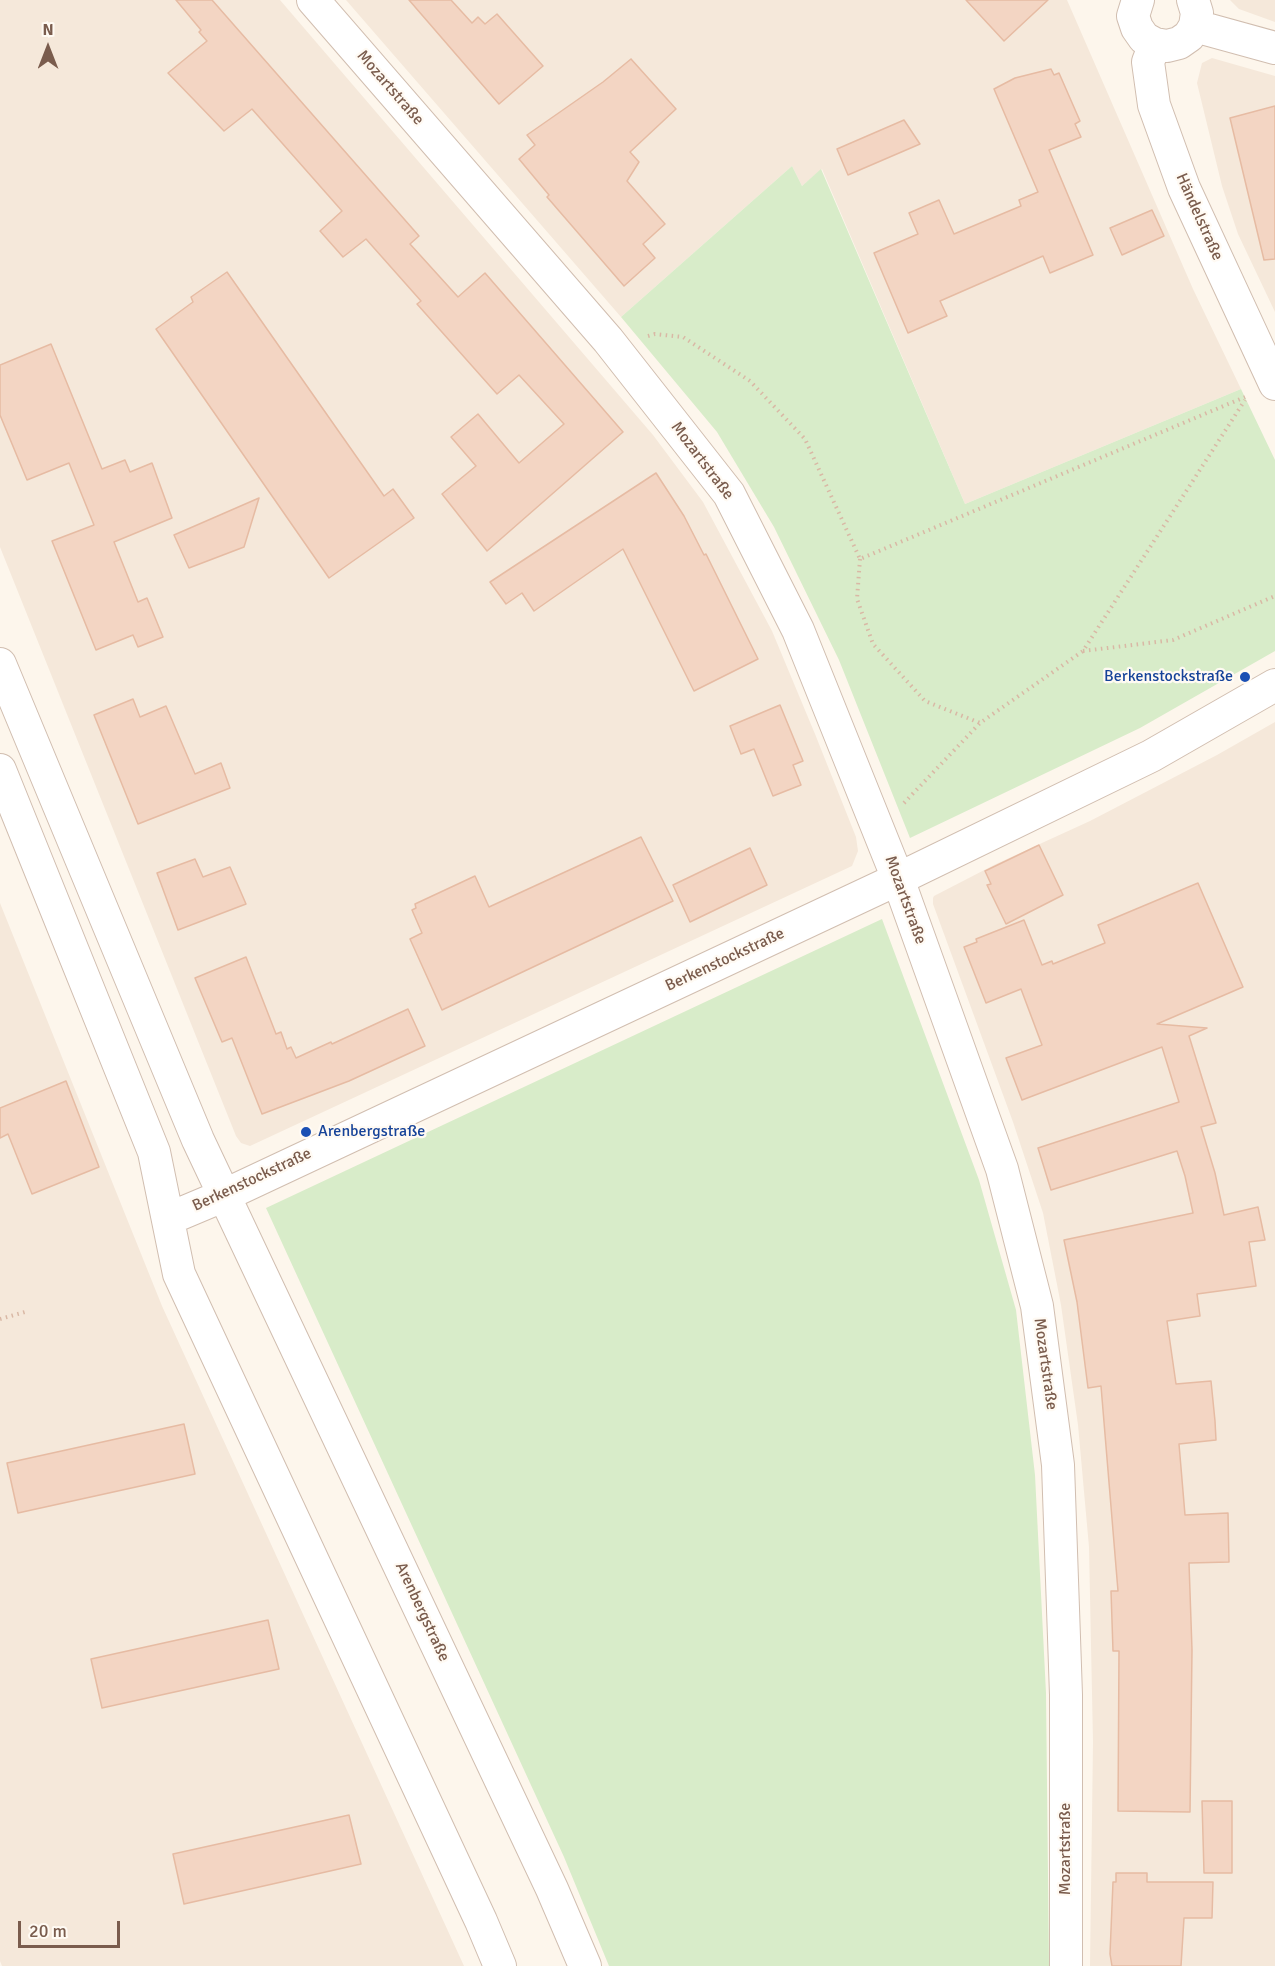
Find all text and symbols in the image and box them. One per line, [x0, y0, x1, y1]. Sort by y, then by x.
north arrow [18, 18, 78, 78]
text: N [42, 20, 54, 40]
street label: Mozartstraße [352, 47, 428, 129]
street label: Händelstraße [1171, 170, 1227, 264]
street label: Mozartstraße [666, 418, 738, 504]
place label: Berkenstockstraße [1104, 667, 1233, 687]
marker: Berkenstockstraße [1238, 670, 1252, 684]
street label: Mozartstraße [880, 853, 930, 947]
street label: Berkenstockstraße [663, 924, 787, 996]
place label: Arenbergstraße [318, 1122, 425, 1142]
marker: Arenbergstraße [299, 1125, 313, 1139]
street label: Berkenstockstraße [190, 1144, 314, 1216]
street label: Mozartstraße [1029, 1317, 1061, 1411]
street label: Arenbergstraße [391, 1559, 453, 1665]
street label: Mozartstraße [1056, 1803, 1076, 1895]
scale bar [21, 1909, 123, 1947]
text: 20 m [29, 1920, 67, 1942]

